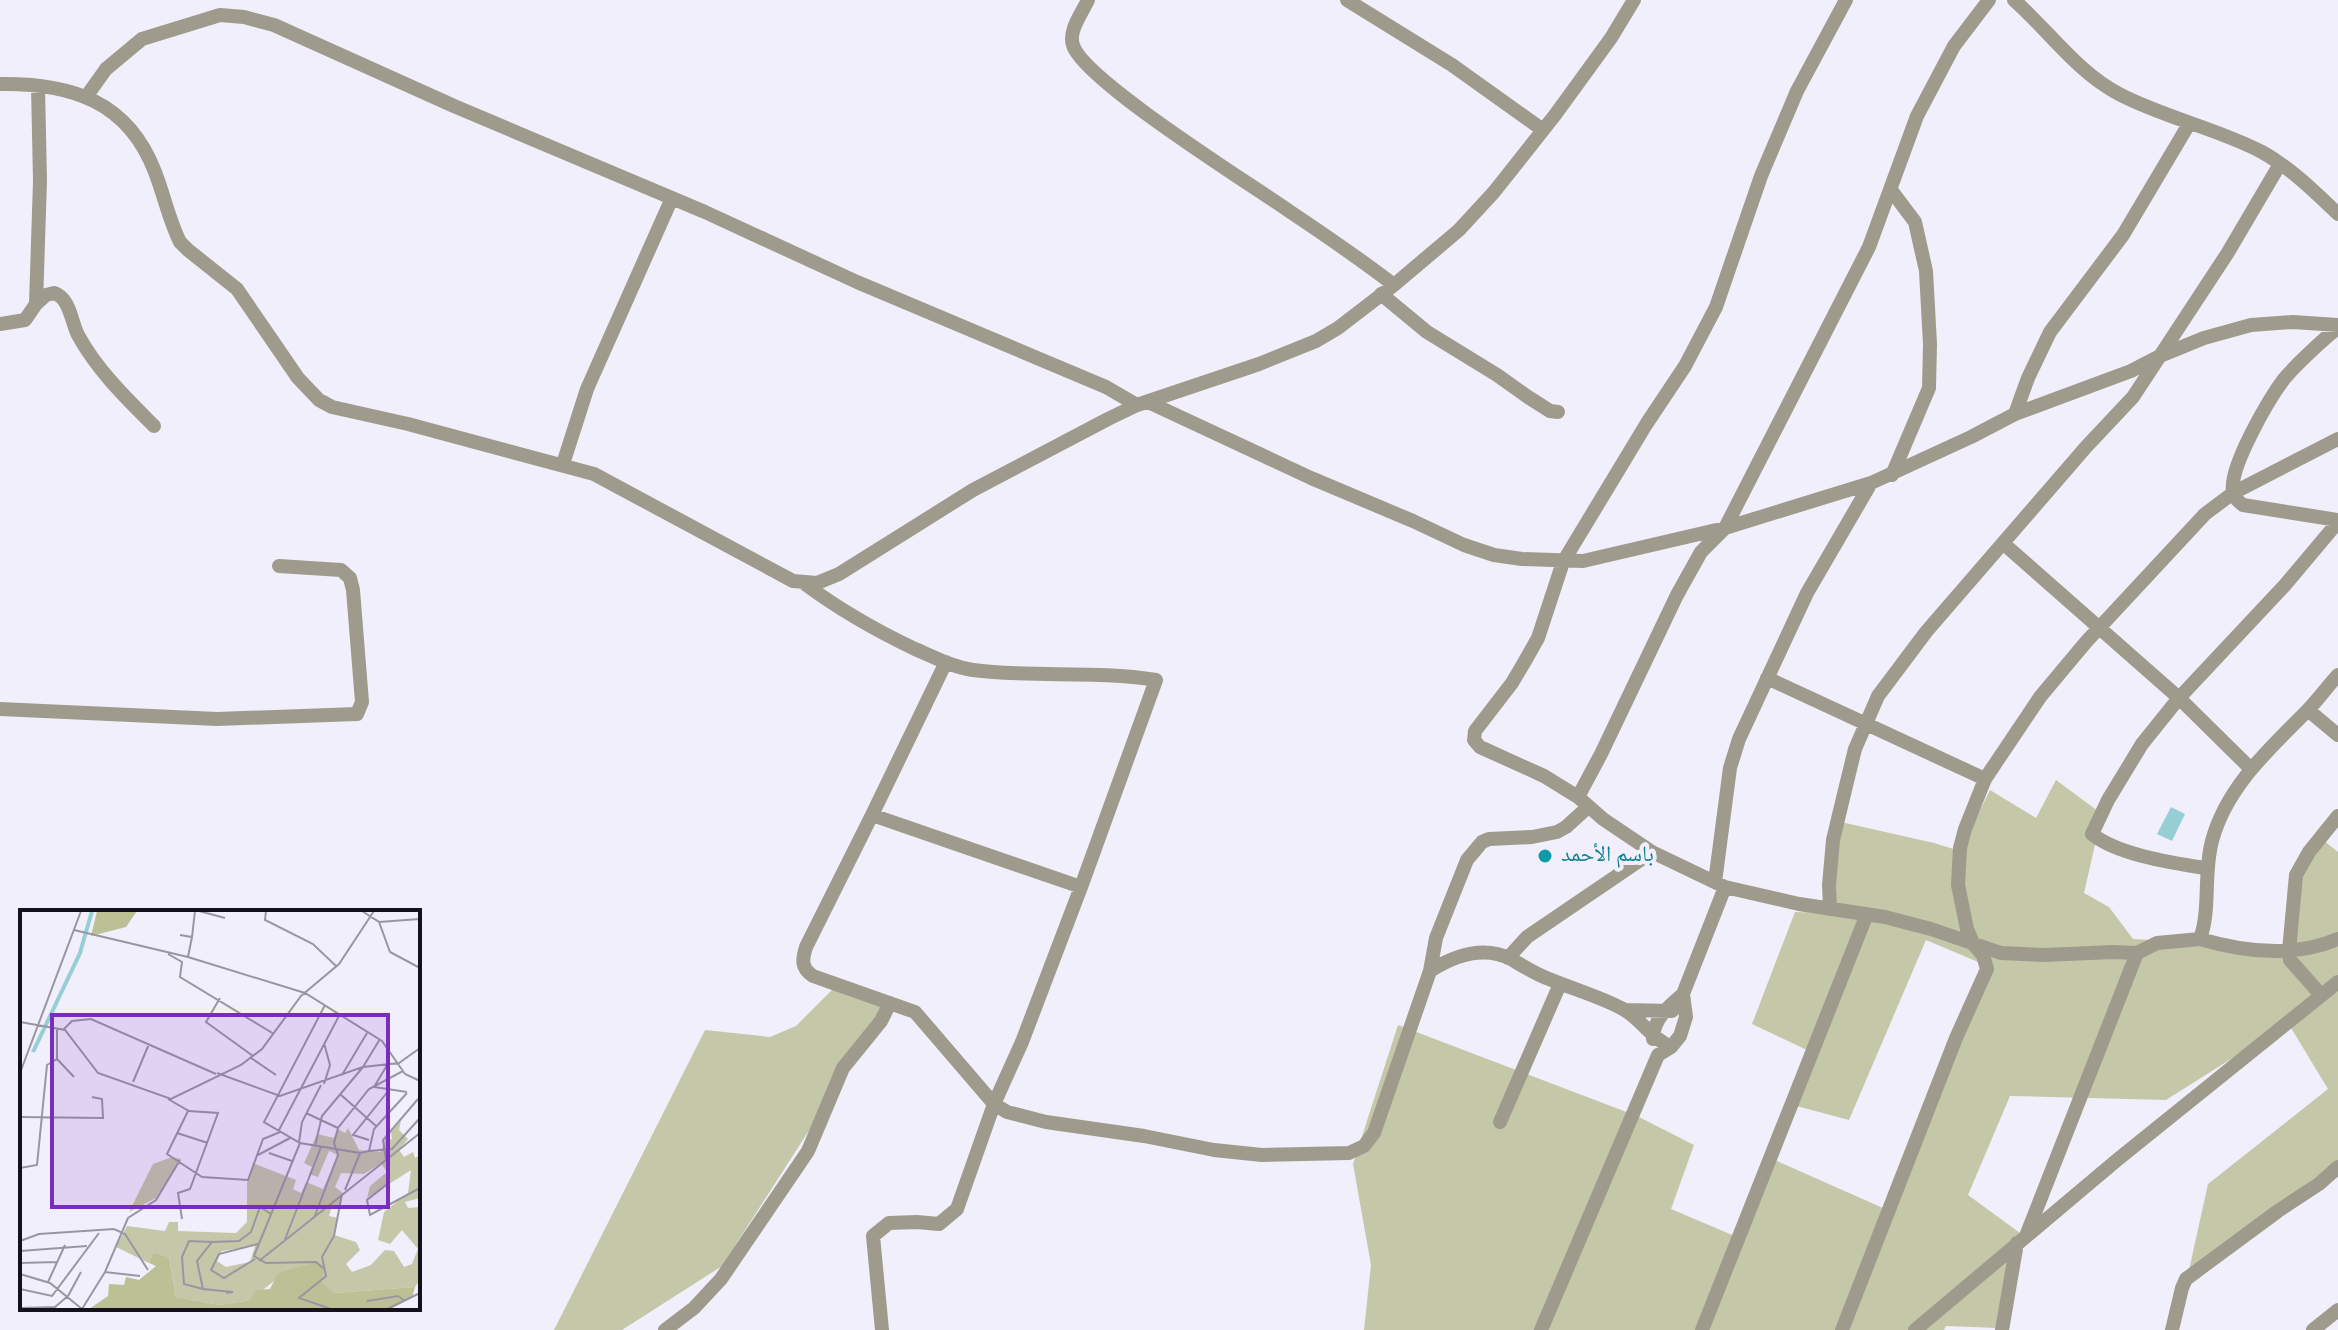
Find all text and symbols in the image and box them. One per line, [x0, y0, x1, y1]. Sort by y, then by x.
place label: باسم الأحمد [1561, 837, 1654, 875]
marker: باسم الأحمد [1536, 847, 1554, 865]
inset map [20, 910, 420, 1310]

